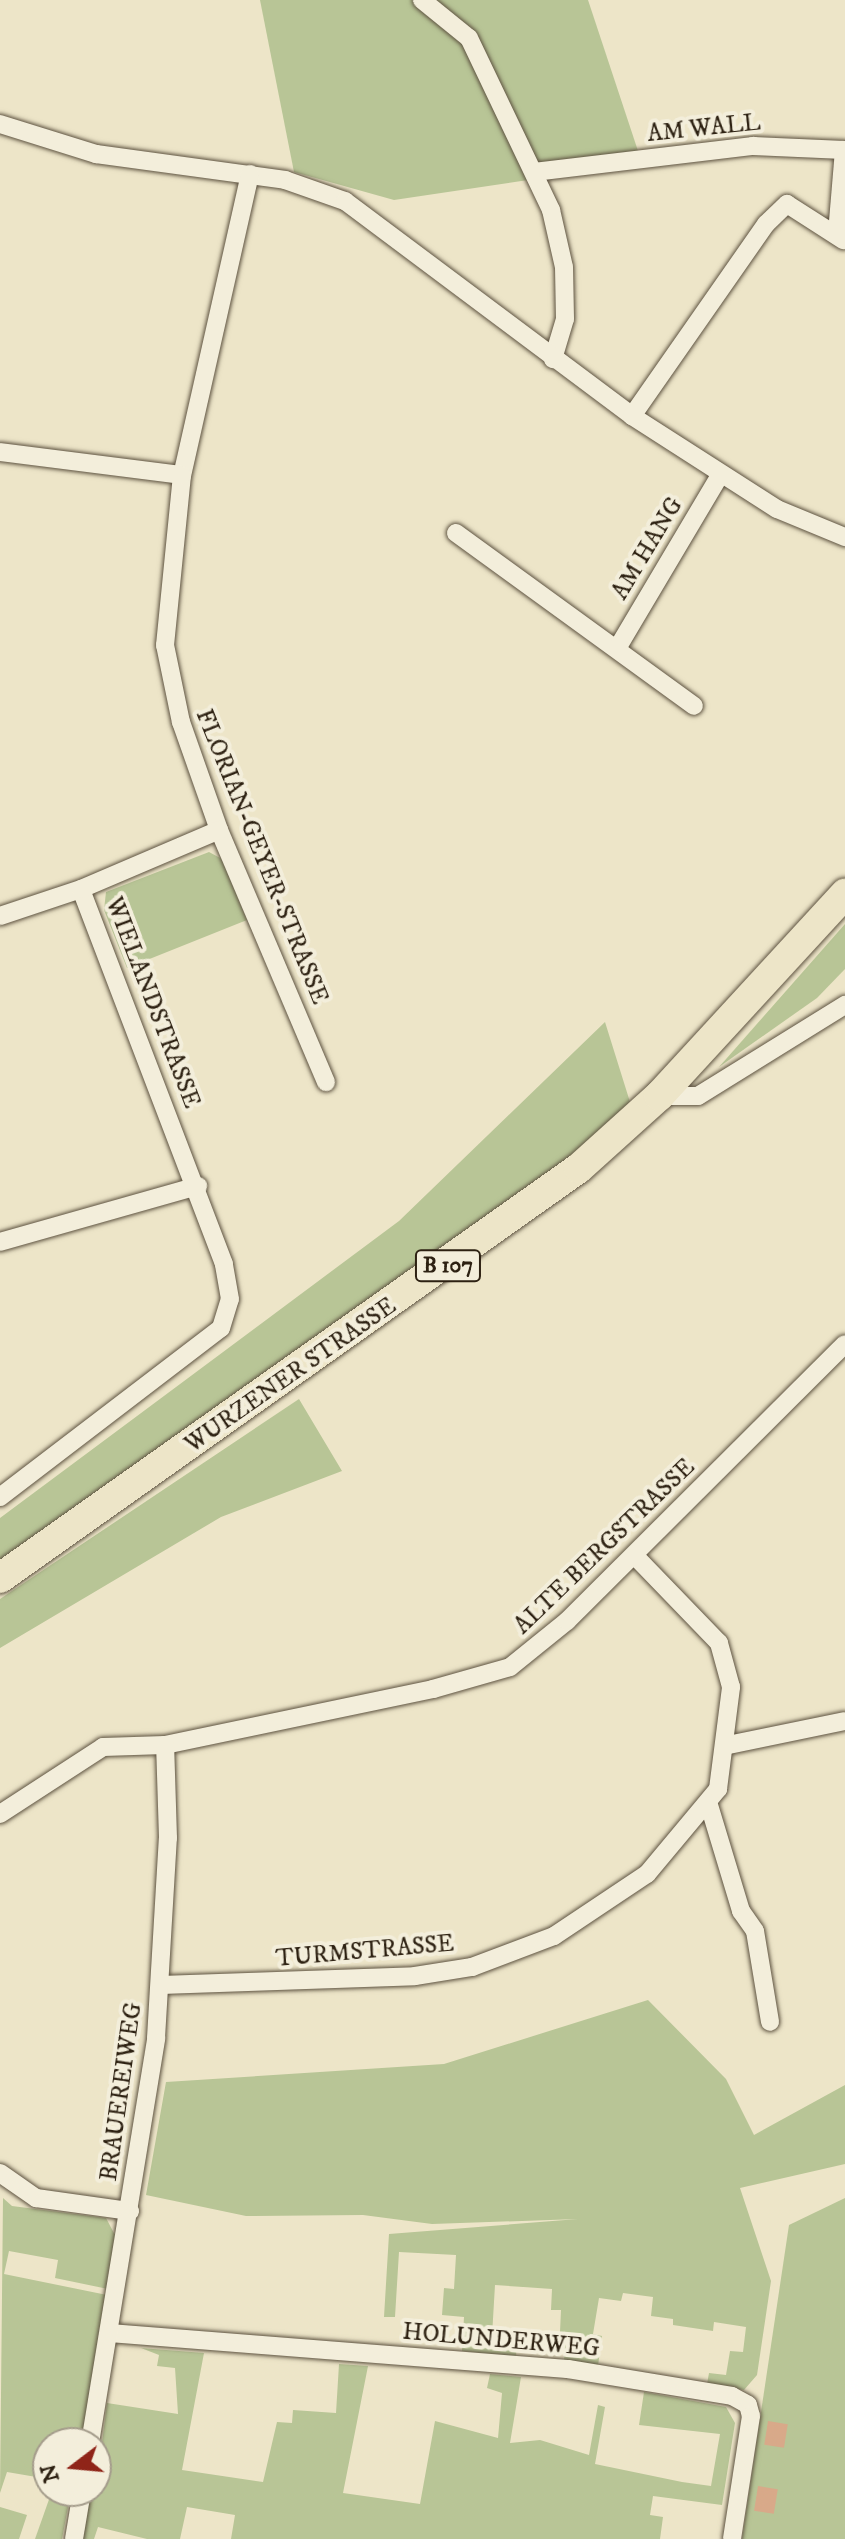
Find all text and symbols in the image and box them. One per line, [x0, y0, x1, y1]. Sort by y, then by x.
street label: AM WALL [646, 109, 762, 149]
street label: AM HANG [606, 493, 690, 605]
street label: FLORIAN-GEYER-STRASSE [189, 705, 333, 1009]
street label: WIELANDSTRASSE [98, 893, 206, 1113]
road number: B 107 [414, 1248, 482, 1284]
street label: WURZENER STRASSE [180, 1292, 402, 1460]
street label: ALTE BERGSTRASSE [509, 1453, 701, 1641]
street label: TURMSTRASSE [275, 1930, 455, 1974]
street label: BRAUEREIWEG [95, 2001, 149, 2183]
street label: HOLUNDERWEG [401, 2318, 601, 2364]
north arrow [32, 2427, 112, 2507]
text: N [35, 2461, 66, 2486]

